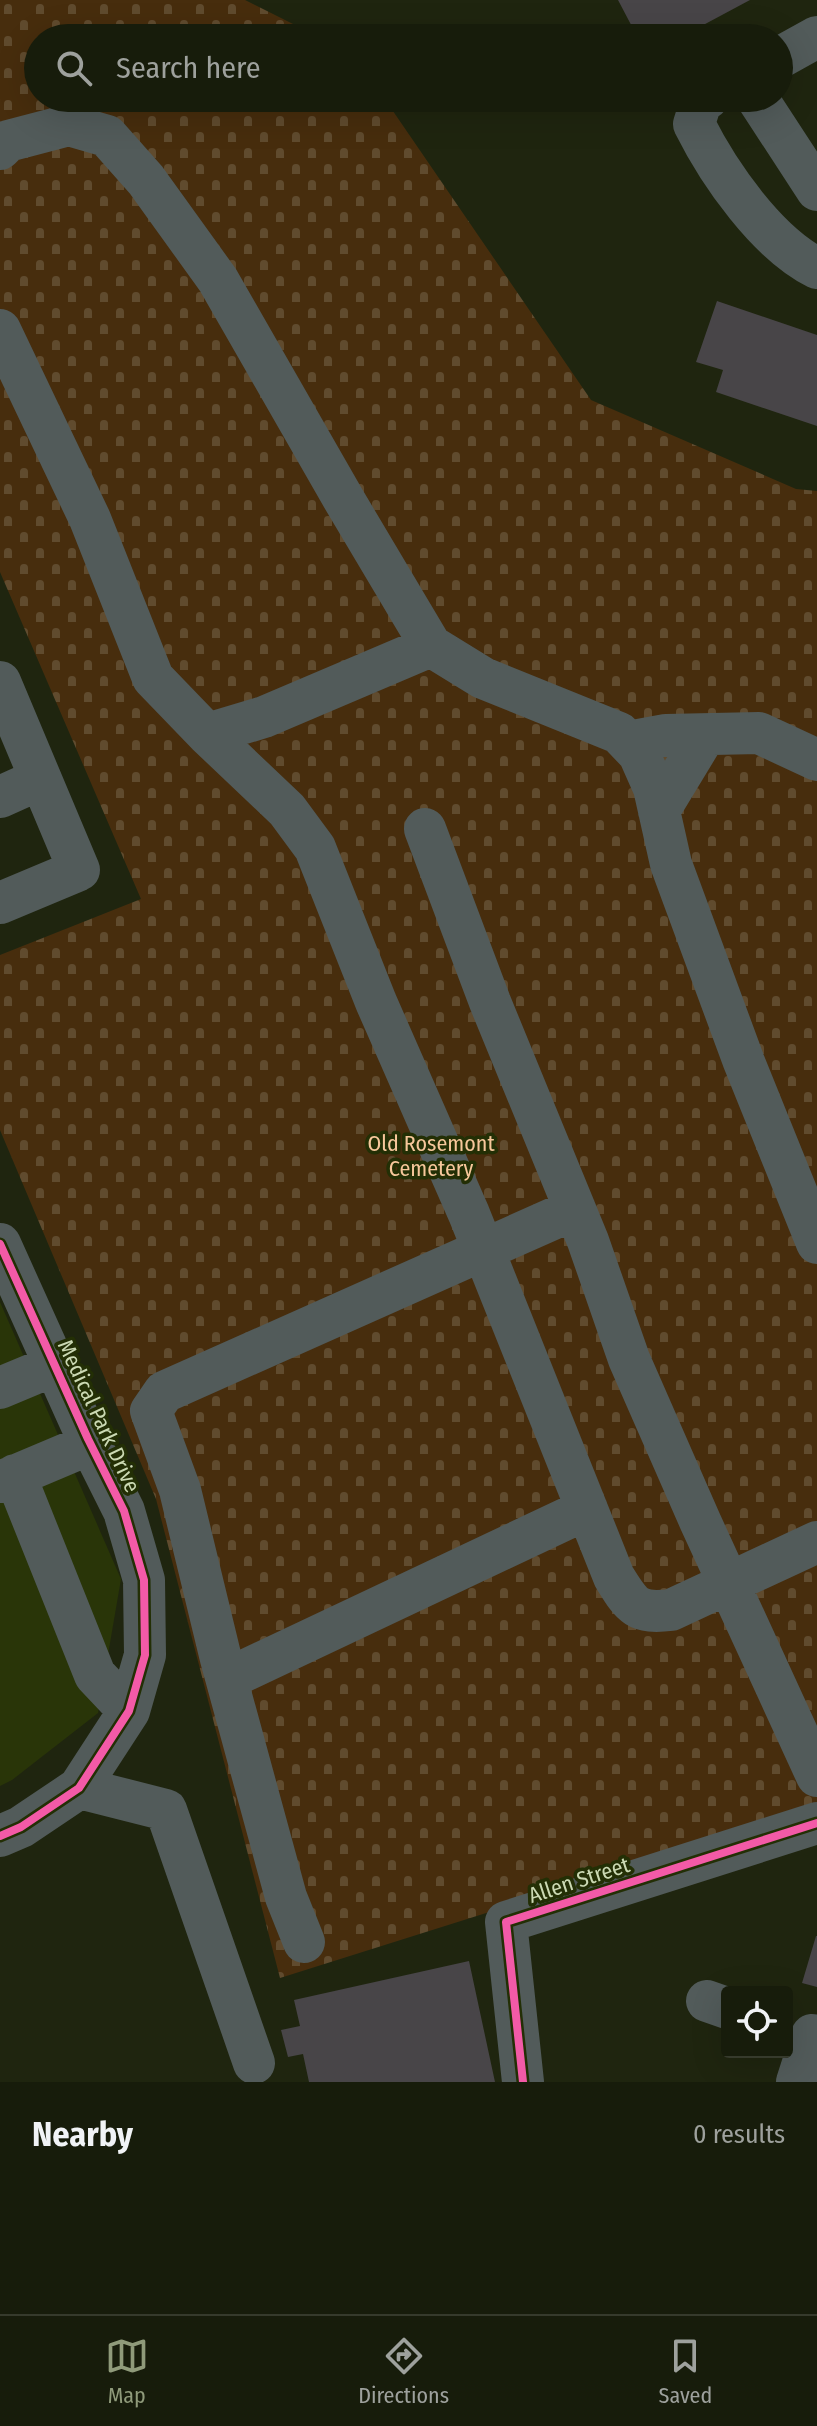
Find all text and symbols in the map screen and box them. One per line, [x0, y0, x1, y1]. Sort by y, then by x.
search box [24, 24, 793, 112]
icon: search [52, 46, 96, 90]
text: Search here [116, 50, 261, 86]
park label: Old Rosemont Cemetery [367, 1130, 495, 1182]
street label: Medical Park Drive [52, 1335, 146, 1497]
street label: Allen Street [525, 1851, 634, 1909]
map controls [721, 1986, 793, 2058]
button: locate [721, 1986, 793, 2058]
text: Nearby [32, 2114, 133, 2155]
text: 0 results [693, 2119, 785, 2150]
tab: Map [105, 2334, 149, 2409]
tab: Directions [358, 2334, 449, 2409]
tab: Saved [659, 2334, 712, 2409]

